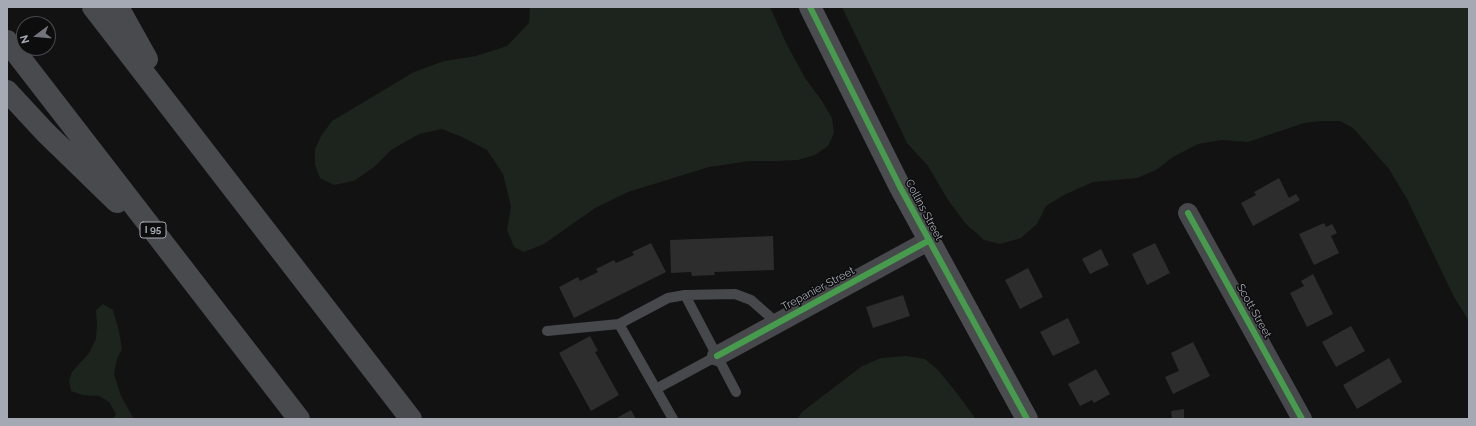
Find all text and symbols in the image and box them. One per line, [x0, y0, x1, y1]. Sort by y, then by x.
north arrow [16, 16, 56, 56]
text: N [18, 33, 32, 45]
street label: Collins Street [902, 177, 946, 243]
road number: I 95 [140, 222, 166, 238]
street label: Trepanier Street [779, 264, 857, 314]
street label: Scott Street [1234, 282, 1274, 340]

